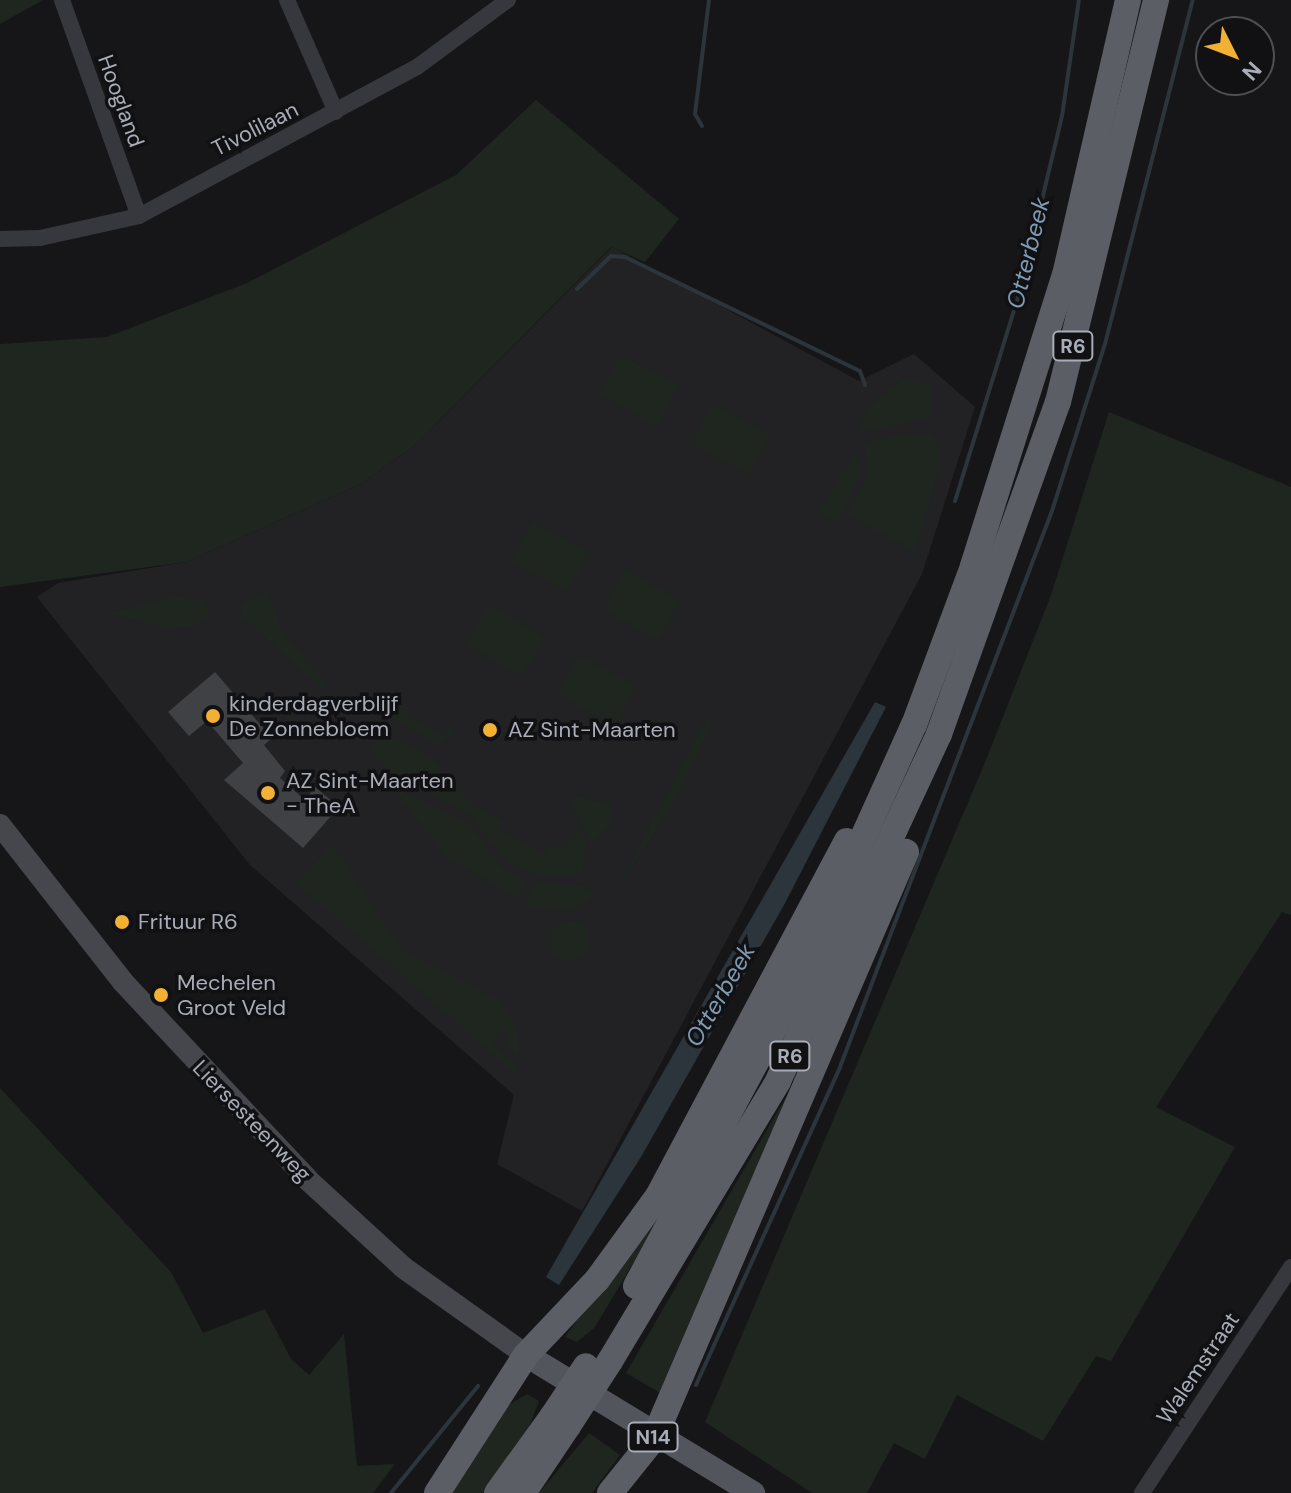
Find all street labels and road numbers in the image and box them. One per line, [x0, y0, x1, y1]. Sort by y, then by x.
street label: Hoogland [92, 51, 150, 151]
street label: Tivolilaan [207, 96, 303, 162]
road number: R6 [1051, 330, 1095, 362]
road number: R6 [768, 1040, 812, 1072]
street label: Liersesteenweg [187, 1055, 317, 1187]
street label: Walemstraat [1151, 1307, 1245, 1429]
road number: N14 [627, 1421, 679, 1453]

